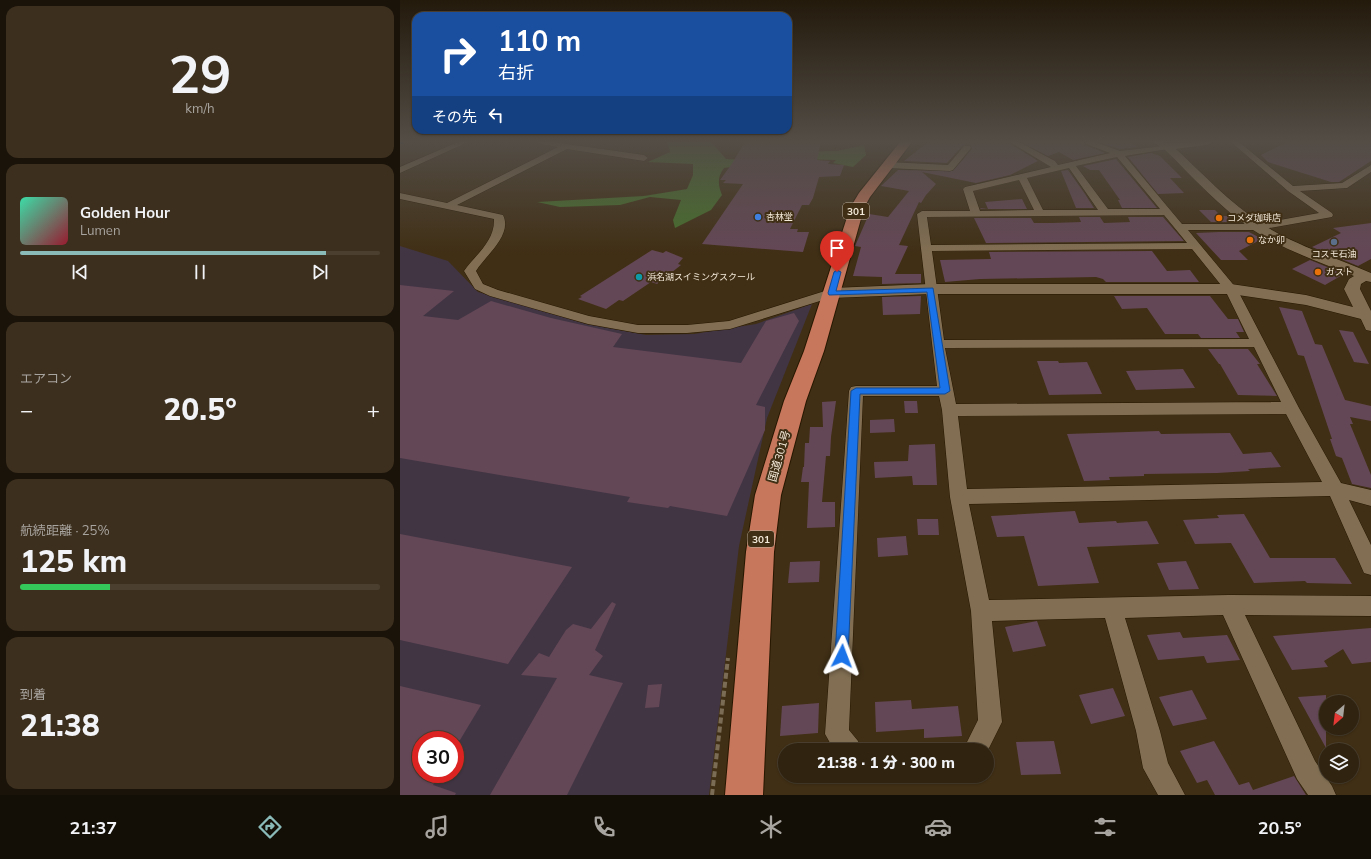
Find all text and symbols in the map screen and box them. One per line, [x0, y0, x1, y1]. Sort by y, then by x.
text: 110 m [498, 23, 581, 58]
icon: right [432, 28, 484, 80]
text: 29 [169, 41, 231, 106]
text: 右折 [498, 61, 534, 84]
text: km/h [185, 100, 215, 116]
icon: left [485, 104, 507, 126]
text: その先 [432, 107, 477, 126]
text: Golden Hour [80, 203, 170, 222]
road number: 301 [843, 203, 869, 219]
place label: 杏林堂 [766, 211, 793, 222]
marker: 杏林堂 [753, 212, 763, 222]
place label: コメダ珈琲店 [1227, 212, 1281, 223]
marker: コメダ珈琲店 [1214, 213, 1224, 223]
text: Lumen [80, 222, 121, 238]
pin [820, 231, 854, 272]
place label: なか卯 [1258, 234, 1285, 245]
marker: なか卯 [1245, 235, 1255, 245]
icon: arrive [826, 237, 848, 259]
marker: コスモ石油 [1329, 237, 1339, 247]
place label: コスモ石油 [1311, 248, 1357, 259]
icon: previous [69, 261, 91, 283]
icon: pause [189, 261, 211, 283]
icon: next [309, 261, 331, 283]
place label: ガスト [1326, 266, 1353, 277]
marker: ガスト [1313, 267, 1323, 277]
place label: 浜名湖スイミングスクール [647, 271, 755, 282]
marker: 浜名湖スイミングスクール [634, 272, 644, 282]
text: エアコン [20, 370, 72, 386]
text: 20.5° [163, 390, 237, 428]
text: − [20, 396, 33, 424]
text: + [367, 396, 380, 424]
street label: 国道301号 [765, 429, 793, 483]
text: 航続距離 · 25% [20, 522, 110, 538]
road number: 301 [748, 531, 774, 547]
text: 125 km [20, 542, 127, 580]
position arrow [821, 635, 863, 677]
text: 到着 [20, 686, 46, 702]
north arrow [1319, 695, 1359, 735]
map controls [1319, 695, 1359, 783]
text: 21:38 [20, 706, 100, 744]
speed limit sign: 30 [412, 731, 464, 783]
button: layers [1319, 743, 1359, 783]
text: 21:38 · 1 分 · 300 m [817, 753, 955, 772]
icon: directions [256, 813, 284, 841]
icon: music [423, 813, 451, 841]
icon: phone [590, 813, 618, 841]
icon: climate [757, 813, 785, 841]
icon: car [924, 813, 952, 841]
icon: filters [1091, 813, 1119, 841]
text: 21:37 [69, 816, 117, 839]
text: 20.5° [1258, 816, 1302, 839]

